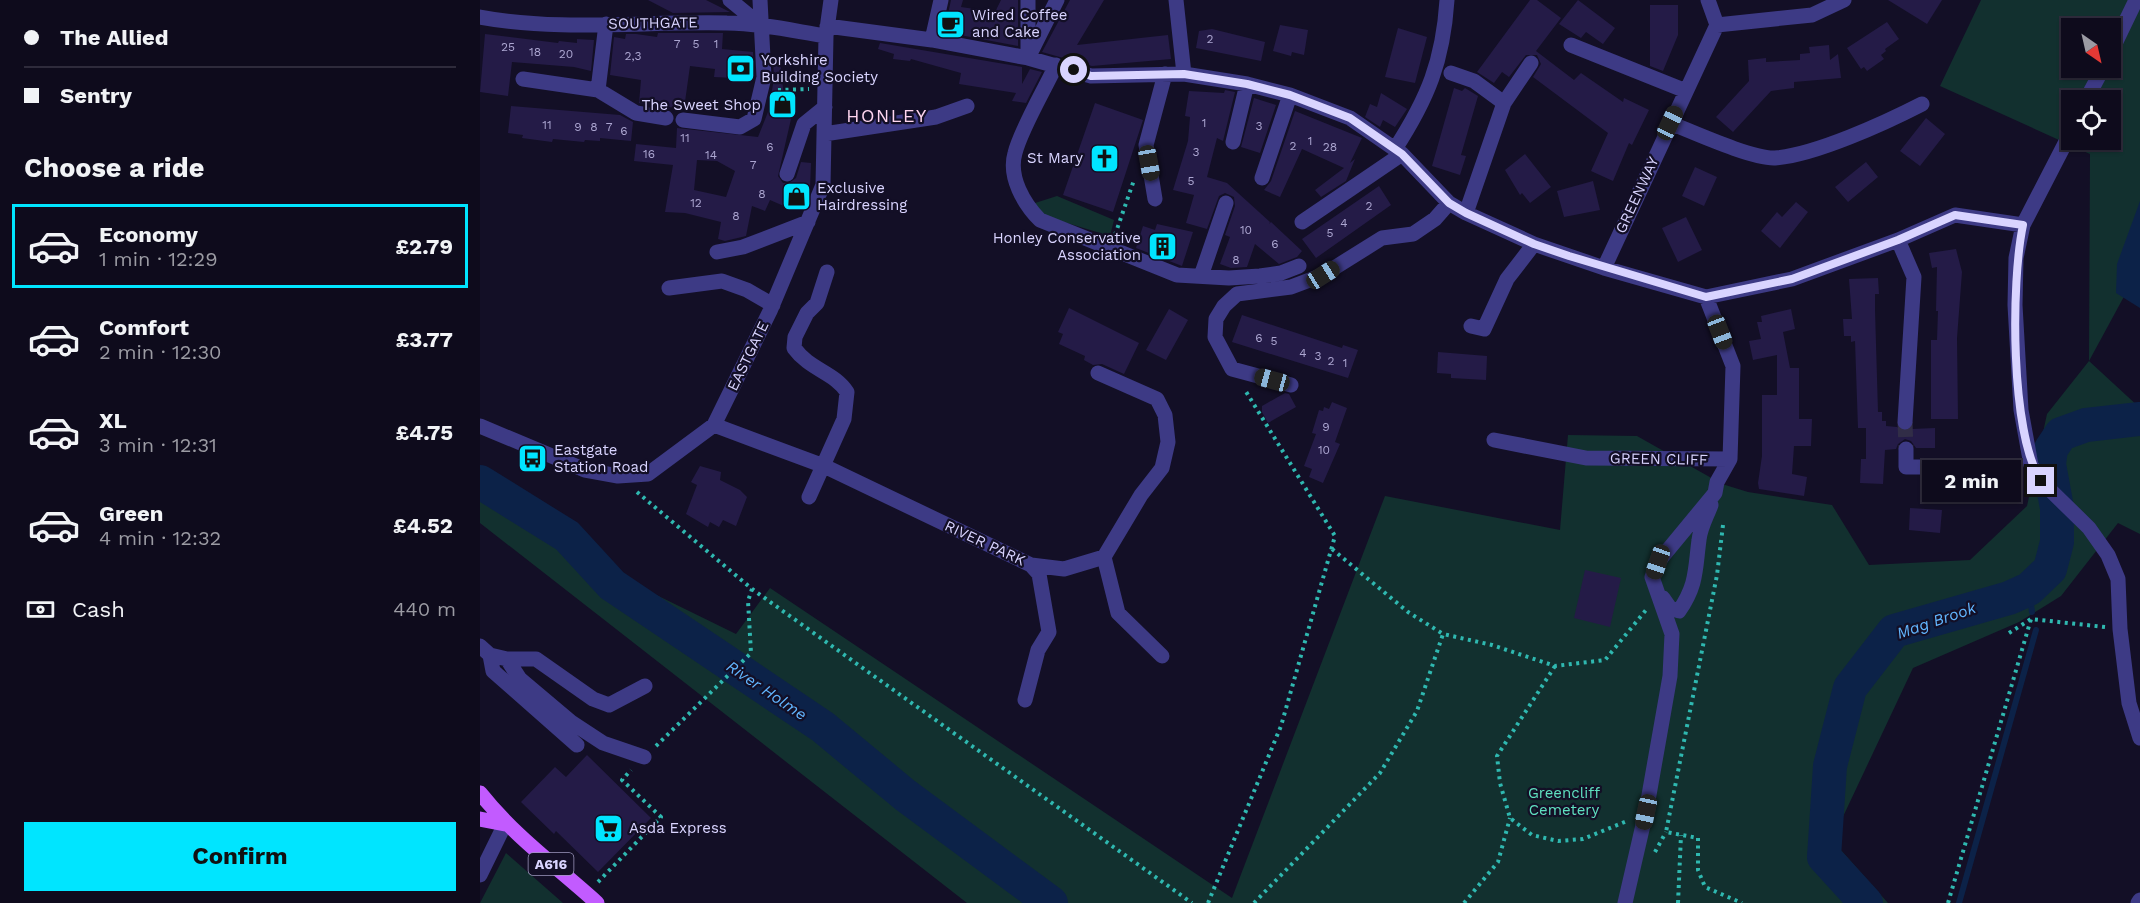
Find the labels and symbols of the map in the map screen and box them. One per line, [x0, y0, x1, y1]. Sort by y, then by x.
place label: Wired Coffee and Cake [972, 6, 1068, 41]
cafe icon: Wired Coffee and Cake [935, 8, 967, 40]
street label: SOUTHGATE [608, 13, 698, 33]
north arrow [2061, 18, 2121, 78]
house number: 2 [1207, 32, 1214, 46]
house number: 7 [674, 37, 681, 51]
house number: 5 [693, 37, 700, 51]
house number: 1 [714, 37, 718, 51]
house number: 25 [501, 40, 515, 54]
house number: 18 [529, 45, 541, 59]
house number: 20 [559, 47, 573, 61]
house number: 2,3 [624, 49, 642, 63]
place label: Yorkshire Building Society [761, 51, 878, 86]
bank icon: Yorkshire Building Society [724, 53, 756, 85]
route start [1060, 56, 1087, 83]
shop icon: The Sweet Shop [766, 89, 798, 121]
place label: The Sweet Shop [641, 96, 761, 114]
car [1654, 103, 1686, 143]
district label: HONLEY [846, 105, 928, 126]
house number: 1 [1202, 116, 1206, 130]
house number: 11 [542, 118, 552, 132]
house number: 3 [1256, 119, 1263, 133]
house number: 9 [574, 120, 582, 134]
house number: 8 [590, 120, 598, 134]
house number: 7 [606, 120, 613, 134]
house number: 6 [620, 124, 628, 138]
house number: 11 [680, 131, 690, 145]
house number: 1 [1308, 134, 1312, 148]
house number: 2 [1290, 139, 1297, 153]
house number: 6 [766, 140, 774, 154]
house number: 28 [1323, 140, 1337, 154]
church icon: St Mary [1088, 142, 1120, 174]
car [1137, 144, 1161, 182]
house number: 3 [1193, 145, 1200, 159]
house number: 16 [643, 147, 655, 161]
house number: 14 [705, 148, 717, 162]
place label: St Mary [1027, 149, 1083, 167]
street label: GREENWAY [1611, 154, 1663, 236]
house number: 7 [750, 158, 757, 172]
house number: 5 [1188, 174, 1195, 188]
place label: Exclusive Hairdressing [817, 179, 907, 214]
shop icon: Exclusive Hairdressing [780, 181, 812, 213]
house number: 8 [758, 187, 766, 201]
house number: 12 [690, 196, 702, 210]
house number: 2 [1366, 199, 1373, 213]
house number: 8 [732, 209, 740, 223]
house number: 4 [1340, 216, 1348, 230]
house number: 10 [1240, 223, 1252, 237]
house number: 5 [1327, 226, 1334, 240]
place label: Honley Conservative Association [993, 229, 1141, 264]
building icon: Honley Conservative Association [1146, 231, 1178, 263]
house number: 6 [1271, 237, 1279, 251]
house number: 8 [1232, 253, 1240, 267]
car [1303, 258, 1343, 292]
car [1705, 312, 1735, 352]
street label: EASTGATE [723, 318, 773, 394]
house number: 6 [1255, 331, 1263, 345]
house number: 5 [1271, 334, 1278, 348]
house number: 4 [1299, 346, 1307, 360]
house number: 3 [1315, 349, 1322, 363]
house number: 2 [1328, 354, 1335, 368]
house number: 1 [1343, 356, 1347, 370]
car [1252, 367, 1292, 393]
house number: 9 [1322, 420, 1330, 434]
place label: Eastgate Station Road [554, 441, 648, 476]
bus stop icon: Eastgate Station Road [517, 443, 549, 475]
house number: 10 [1318, 443, 1330, 457]
street label: GREEN CLIFF [1610, 449, 1708, 469]
callout: 2 min [1921, 460, 2020, 502]
route end [2027, 467, 2054, 494]
street label: RIVER PARK [942, 516, 1028, 570]
car [1644, 542, 1672, 582]
water label: Mag Brook [1894, 598, 1979, 643]
water label: River Holme [723, 657, 810, 724]
park label: Greencliff Cemetery [1528, 784, 1600, 819]
car [1633, 793, 1659, 831]
supermarket icon: Asda Express [592, 812, 624, 844]
place label: Asda Express [629, 819, 727, 837]
road number: A616 [528, 853, 574, 875]

